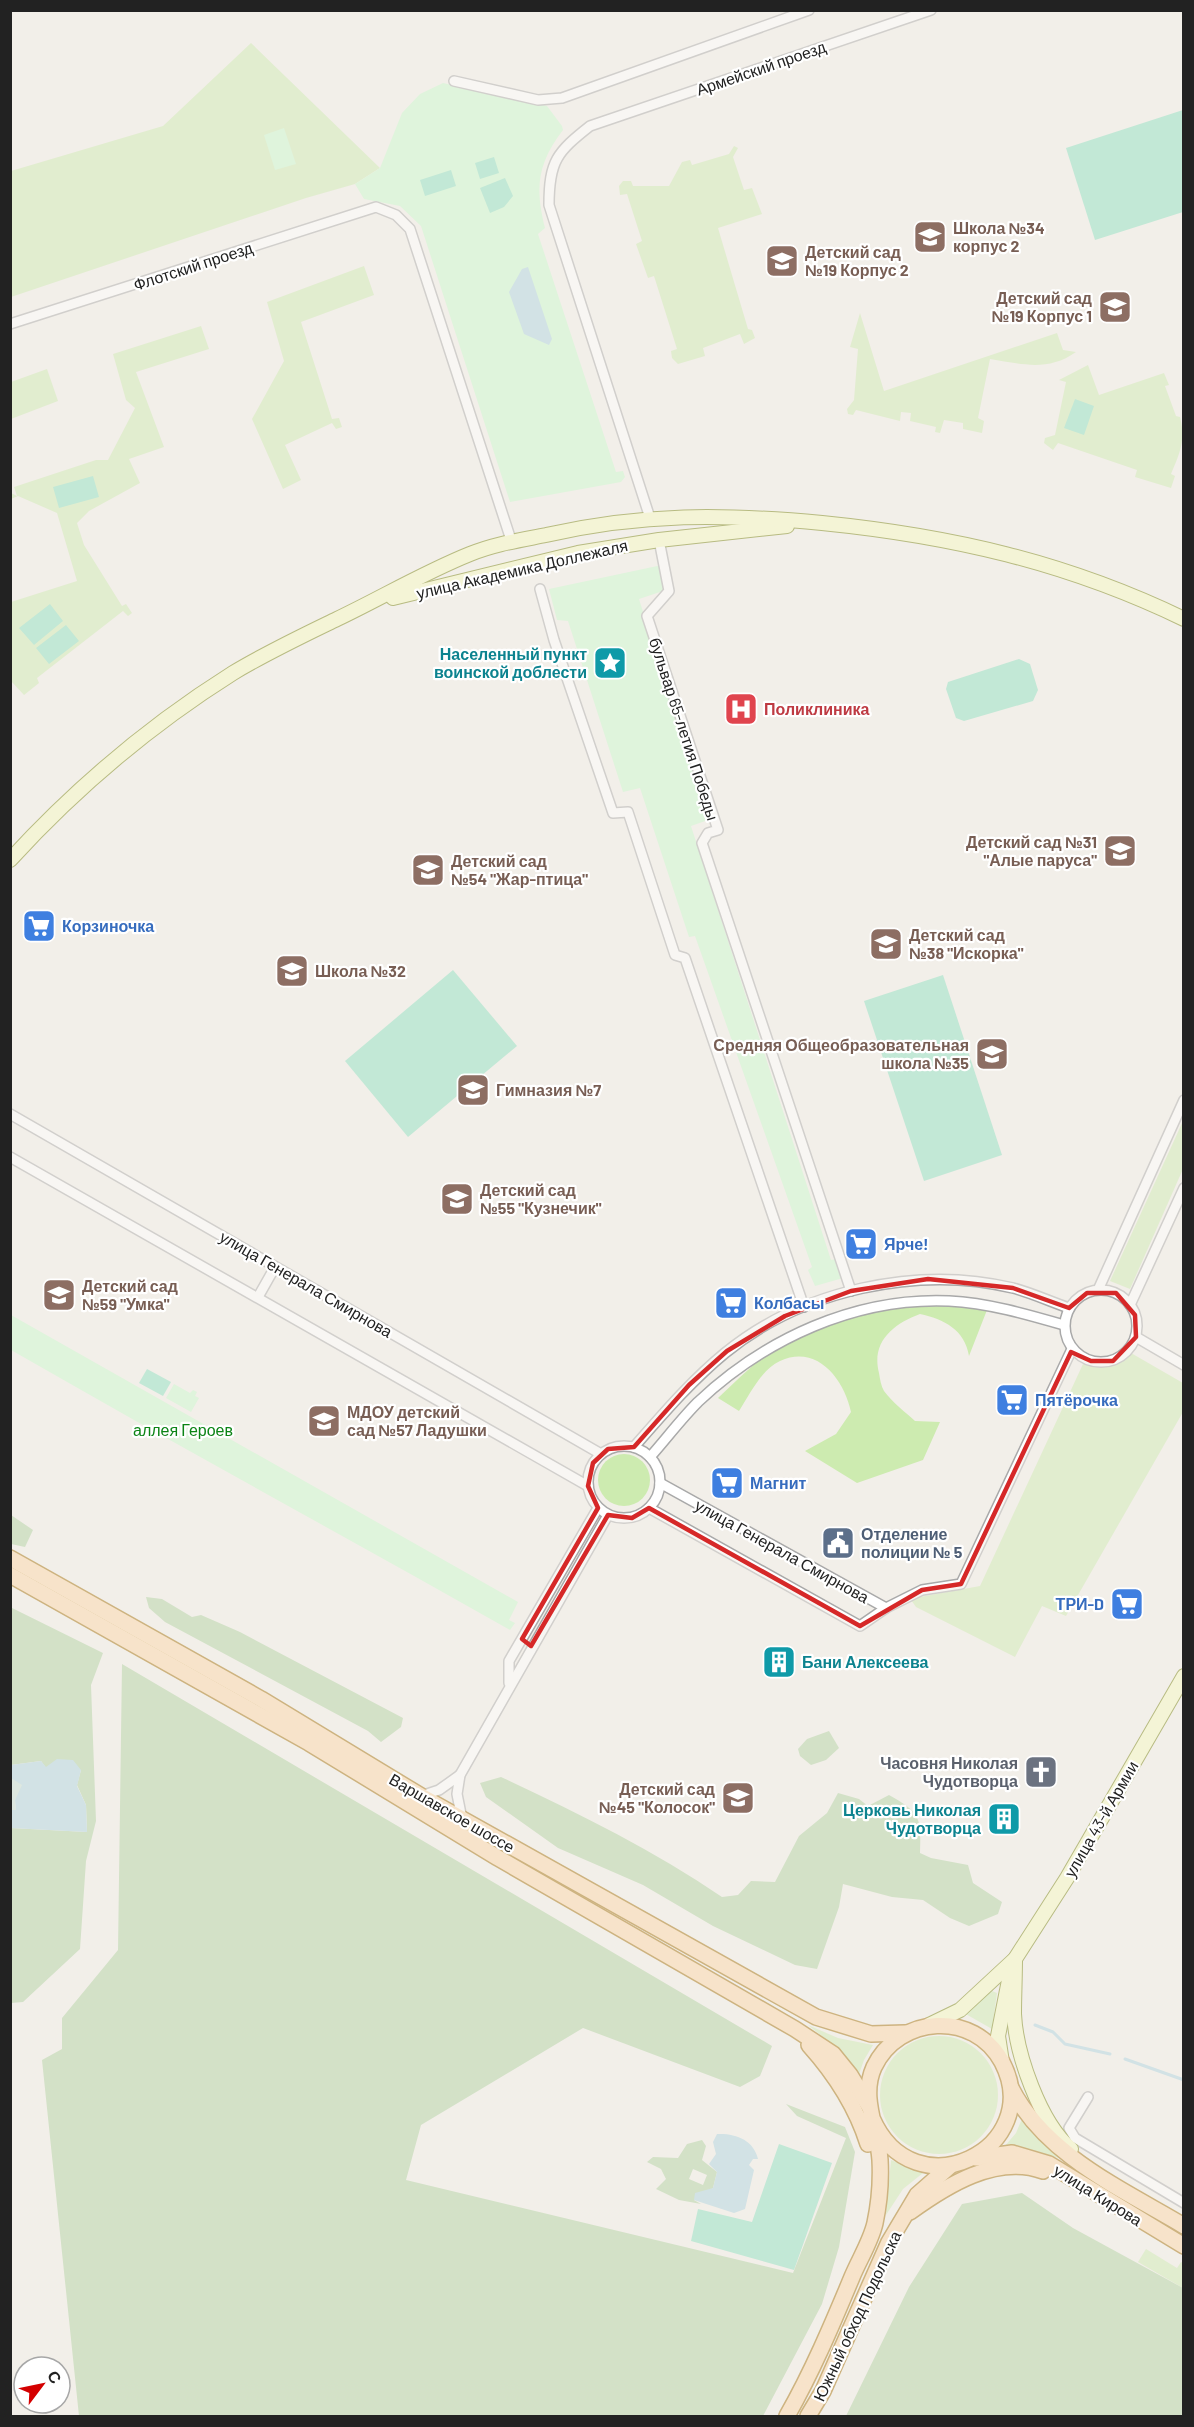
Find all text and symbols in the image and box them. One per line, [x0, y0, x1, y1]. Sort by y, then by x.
street label: Армейский проезд [694, 36, 829, 99]
place label: Школа №34 корпус 2 [953, 218, 1045, 255]
school or university icon: Школа №34 корпус 2 [912, 219, 948, 255]
street label: Флотский проезд [131, 237, 255, 294]
place label: Детский сад №19 Корпус 2 [805, 242, 909, 279]
school or university icon: Детский сад №19 Корпус 2 [764, 243, 800, 279]
place label: Детский сад №19 Корпус 1 [992, 288, 1092, 325]
school or university icon: Детский сад №19 Корпус 1 [1097, 289, 1133, 325]
street label: улица Академика Доллежаля [414, 535, 629, 602]
street label: бульвар 65-летия Победы [646, 635, 723, 823]
place label: Населенный пункт воинской доблести [434, 644, 587, 681]
place icon: Населенный пункт воинской доблести [592, 645, 628, 681]
hospital icon: Поликлиника [723, 691, 759, 727]
place label: Поликлиника [764, 699, 870, 718]
place label: Детский сад №31 "Алые паруса" [966, 832, 1097, 869]
school or university icon: Детский сад №31 "Алые паруса" [1102, 833, 1138, 869]
place label: Детский сад №54 "Жар-птица" [451, 851, 588, 888]
school or university icon: Детский сад №54 "Жар-птица" [410, 852, 446, 888]
supermarket icon: Корзиночка [21, 908, 57, 944]
place label: Корзиночка [62, 916, 154, 935]
place label: Детский сад №38 "Искорка" [909, 925, 1024, 962]
school or university icon: Детский сад №38 "Искорка" [868, 926, 904, 962]
school or university icon: Школа №32 [274, 953, 310, 989]
place label: Школа №32 [315, 961, 406, 980]
place label: Средняя Общеобразовательная школа №35 [713, 1035, 969, 1072]
school or university icon: Средняя Общеобразовательная школа №35 [974, 1036, 1010, 1072]
school or university icon: Гимназия №7 [455, 1072, 491, 1108]
place label: Гимназия №7 [496, 1080, 601, 1099]
place label: Детский сад №55 "Кузнечик" [480, 1180, 602, 1217]
school or university icon: Детский сад №55 "Кузнечик" [439, 1181, 475, 1217]
street label: улица Генерала Смирнова [217, 1226, 396, 1341]
supermarket icon: Ярче! [843, 1226, 879, 1262]
place label: Ярче! [884, 1234, 929, 1253]
place label: Детский сад №59 "Умка" [82, 1276, 178, 1313]
school or university icon: Детский сад №59 "Умка" [41, 1277, 77, 1313]
supermarket icon: Колбасы [713, 1285, 749, 1321]
place label: Колбасы [754, 1293, 824, 1312]
supermarket icon: Пятёрочка [994, 1382, 1030, 1418]
place label: Пятёрочка [1035, 1390, 1118, 1409]
place label: МДОУ детский сад №57 Ладушки [347, 1402, 487, 1439]
school or university icon: МДОУ детский сад №57 Ладушки [306, 1403, 342, 1439]
park label: аллея Героев [133, 1420, 233, 1439]
supermarket icon: Магнит [709, 1465, 745, 1501]
place label: Магнит [750, 1473, 807, 1492]
street label: улица Генерала Смирнова [692, 1495, 873, 1606]
place label: Отделение полиции № 5 [861, 1524, 963, 1561]
public building icon: Отделение полиции № 5 [820, 1525, 856, 1561]
supermarket icon: ТРИ-D [1109, 1586, 1145, 1622]
place label: ТРИ-D [1056, 1594, 1104, 1613]
building icon: Бани Алексеева [761, 1644, 797, 1680]
place label: Бани Алексеева [802, 1652, 929, 1671]
place label: Часовня Николая Чудотворца [880, 1753, 1018, 1790]
church icon: Часовня Николая Чудотворца [1023, 1754, 1059, 1790]
street label: улица 43-й Армии [1060, 1757, 1142, 1880]
street label: Варшавское шоссе [386, 1769, 518, 1856]
place label: Детский сад №45 "Колосок" [599, 1779, 715, 1816]
school or university icon: Детский сад №45 "Колосок" [720, 1780, 756, 1816]
place label: Церковь Николая Чудотворца [843, 1800, 981, 1837]
building icon: Церковь Николая Чудотворца [986, 1801, 1022, 1837]
street label: улица Кирова [1051, 2160, 1146, 2229]
street label: Южный обход Подольска [809, 2228, 904, 2404]
north arrow [12, 2355, 72, 2415]
text: С [44, 2367, 66, 2387]

